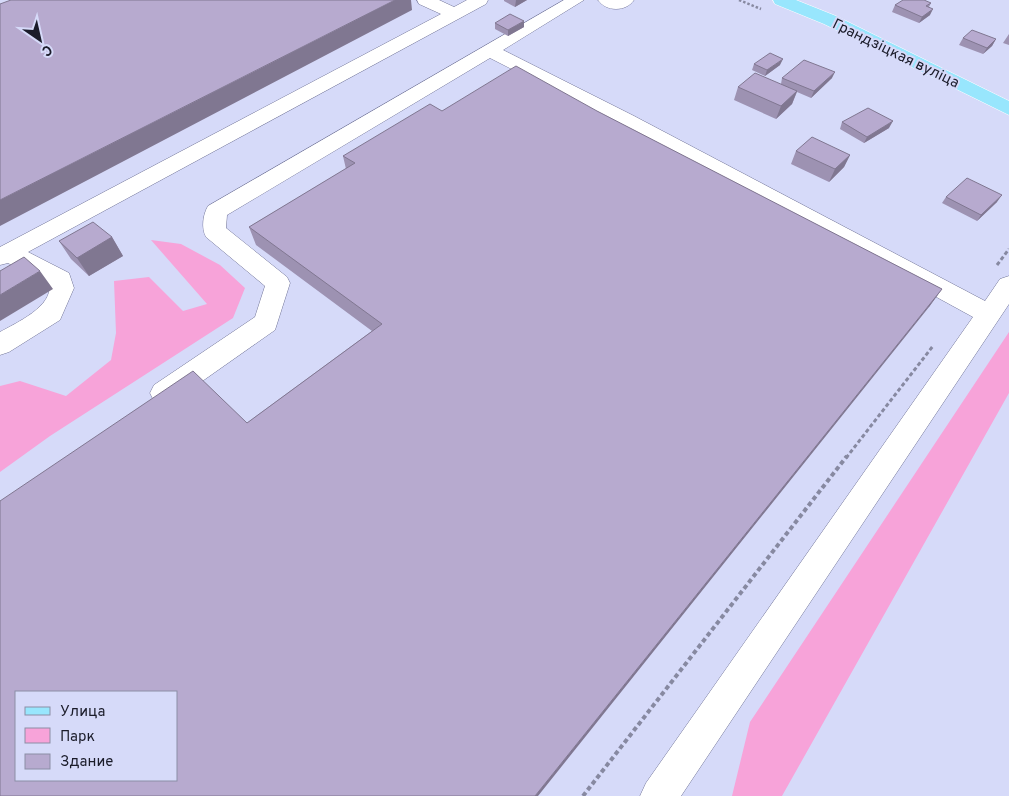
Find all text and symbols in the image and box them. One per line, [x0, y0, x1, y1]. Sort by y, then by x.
north arrow [15, 15, 65, 65]
street label: Грандзіцкая вуліца [829, 15, 962, 93]
text: С [38, 40, 55, 59]
legend [15, 691, 178, 781]
text: Улица [60, 703, 105, 722]
text: Парк [60, 728, 95, 747]
text: Здание [60, 753, 113, 772]

